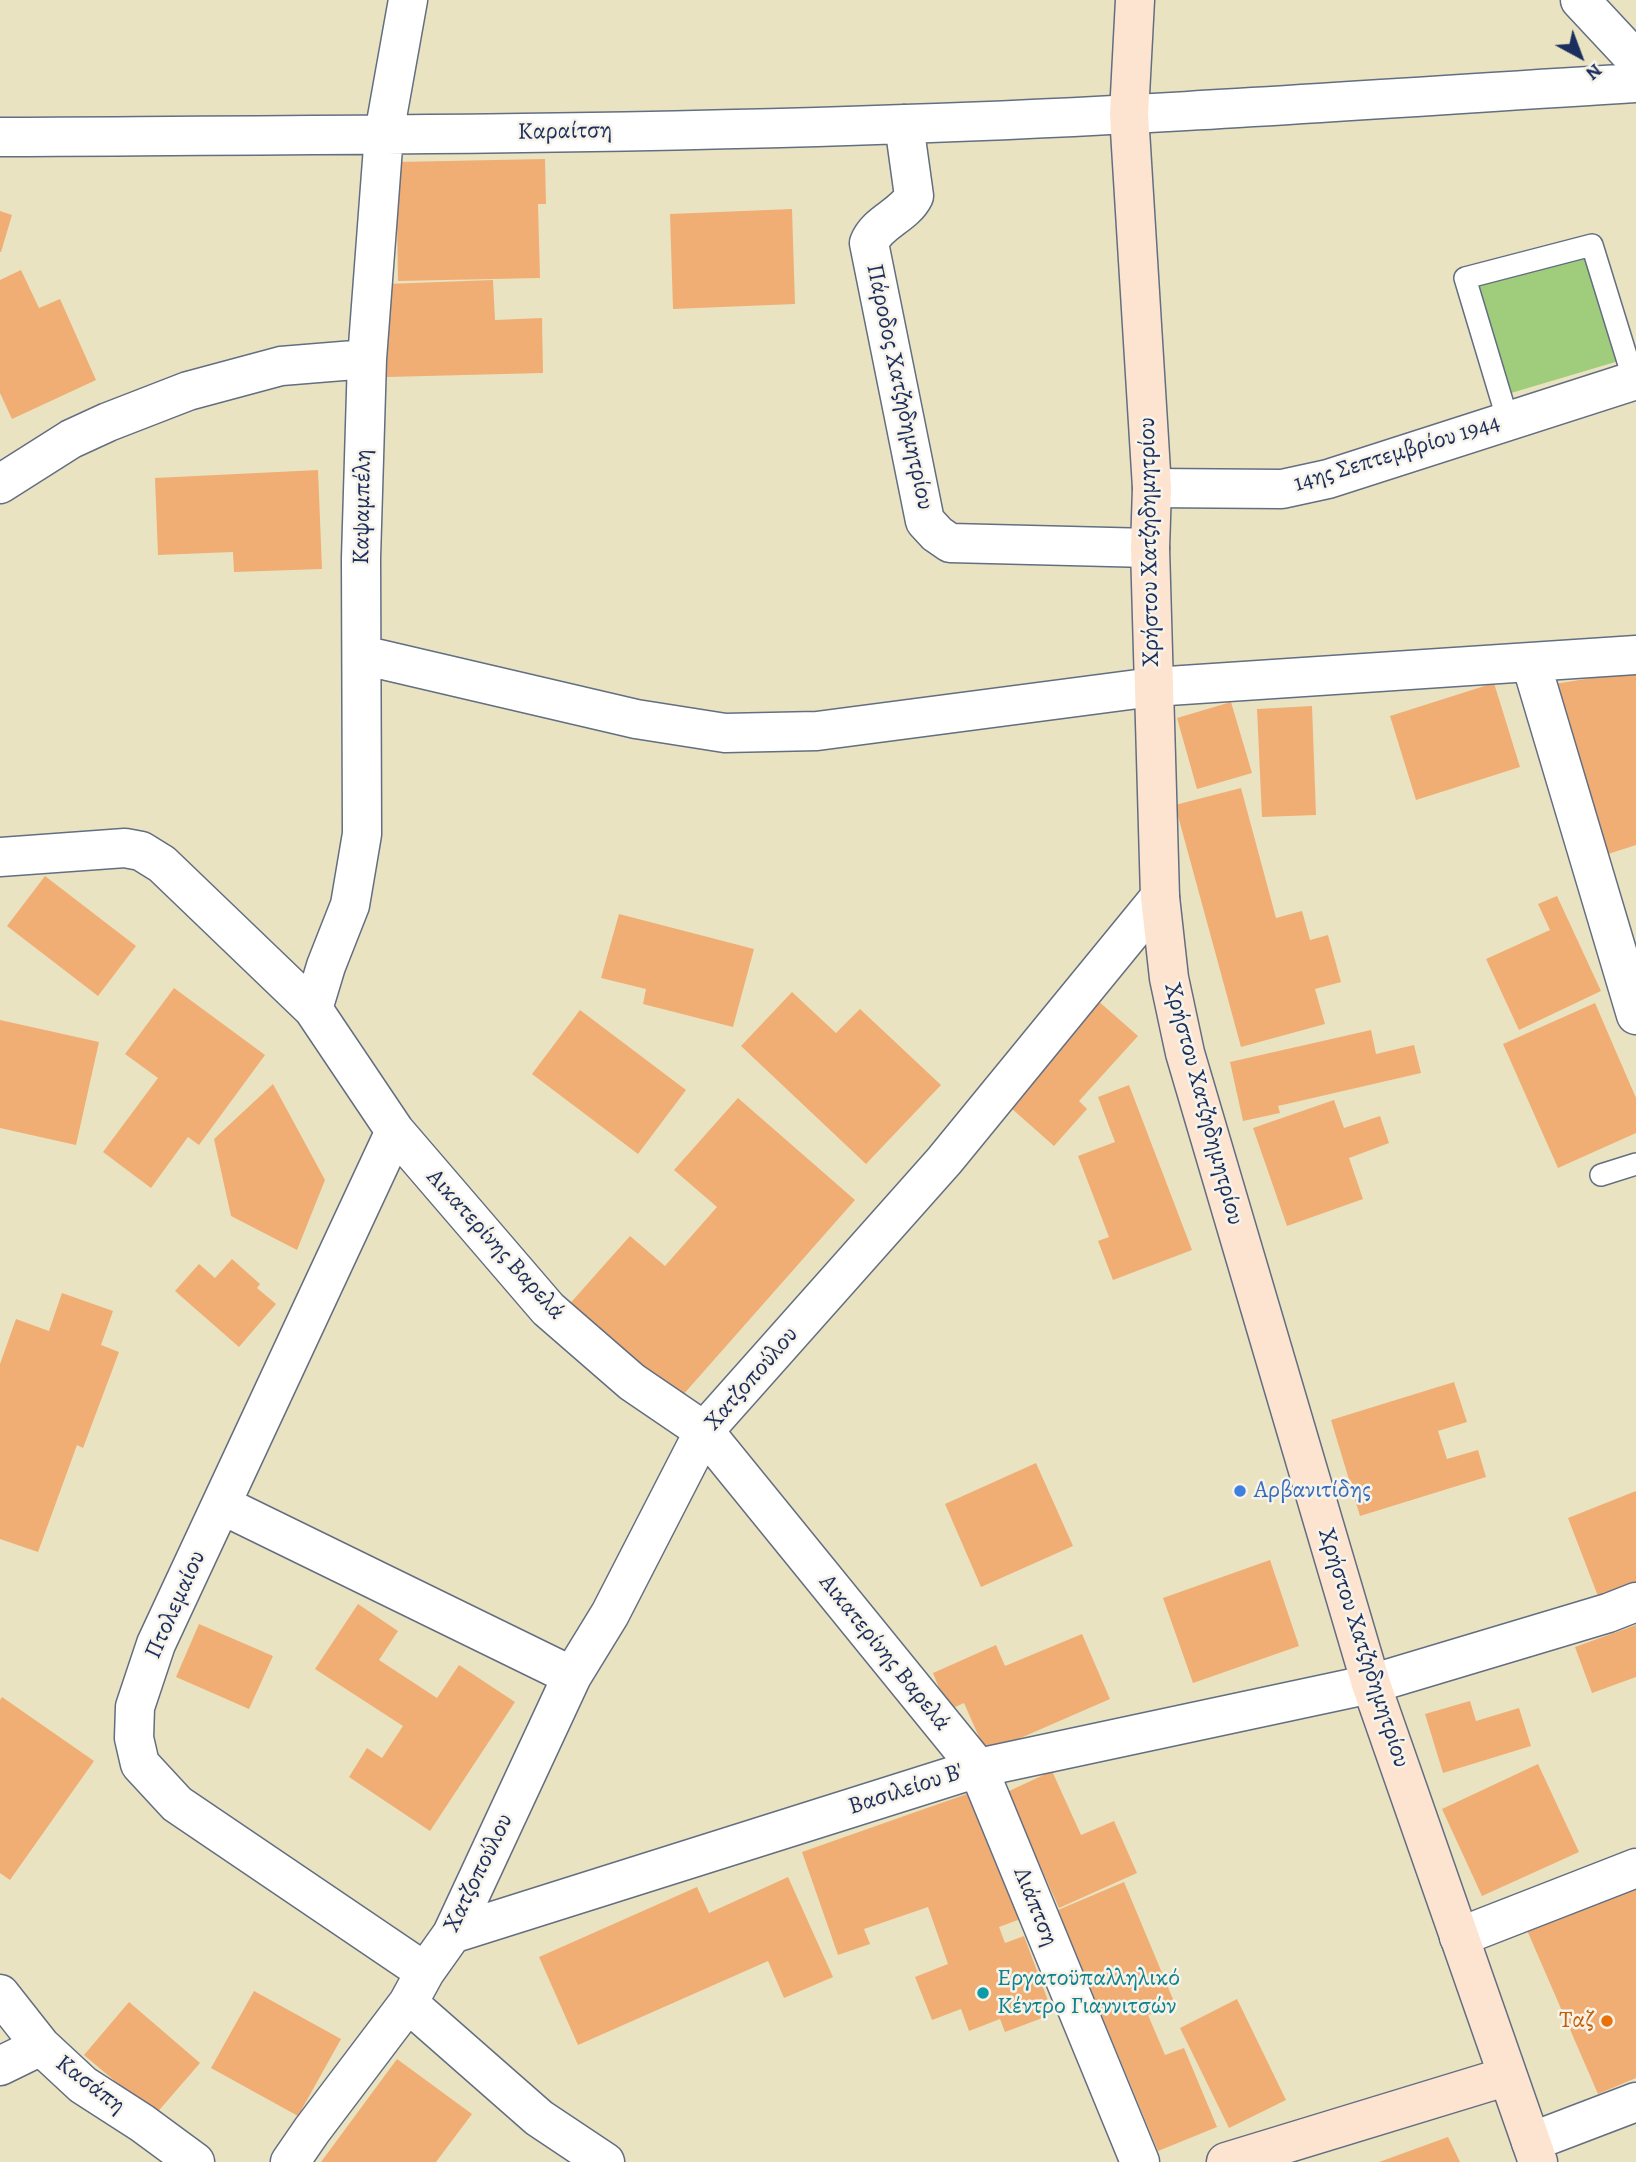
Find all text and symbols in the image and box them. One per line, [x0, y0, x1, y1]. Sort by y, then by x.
north arrow [1545, 21, 1615, 91]
text: N [1580, 57, 1608, 86]
street label: Καραίτση [517, 117, 613, 147]
street label: Πάροδος Χατζηδημητρίου [859, 262, 939, 512]
street label: 14ης Σεπτεμβρίου 1944 [1290, 409, 1504, 499]
street label: Χρήστου Χατζηδημητρίου [1133, 417, 1167, 667]
street label: Καψαμπέλη [348, 449, 378, 565]
street label: Χρήστου Χατζηδημητρίου [1157, 980, 1249, 1228]
street label: Αικατερίνης Βαρελά [420, 1164, 570, 1326]
street label: Χατζοπούλου [699, 1321, 805, 1437]
place label: Αρβανιτίδης [1254, 1477, 1371, 1505]
marker: Αρβανιτίδης [1232, 1483, 1248, 1499]
street label: Χρήστου Χατζηδημητρίου [1311, 1525, 1415, 1771]
street label: Πτολεμαίου [139, 1546, 213, 1664]
street label: Αικατερίνης Βαρελά [812, 1569, 956, 1737]
street label: Βασιλείου Β' [845, 1758, 967, 1822]
street label: Χατζοπούλου [438, 1809, 520, 1937]
street label: Λιάπτση [1006, 1863, 1064, 1951]
place label: Εργατοϋπαλληλικό Κέντρο Γιαννιτσών [997, 1965, 1180, 2021]
marker: Εργατοϋπαλληλικό Κέντρο Γιαννιτσών [975, 1985, 991, 2001]
place label: Ταζ [1559, 2007, 1593, 2035]
marker: Ταζ [1599, 2013, 1615, 2029]
street label: Κασάπη [49, 2049, 131, 2121]

